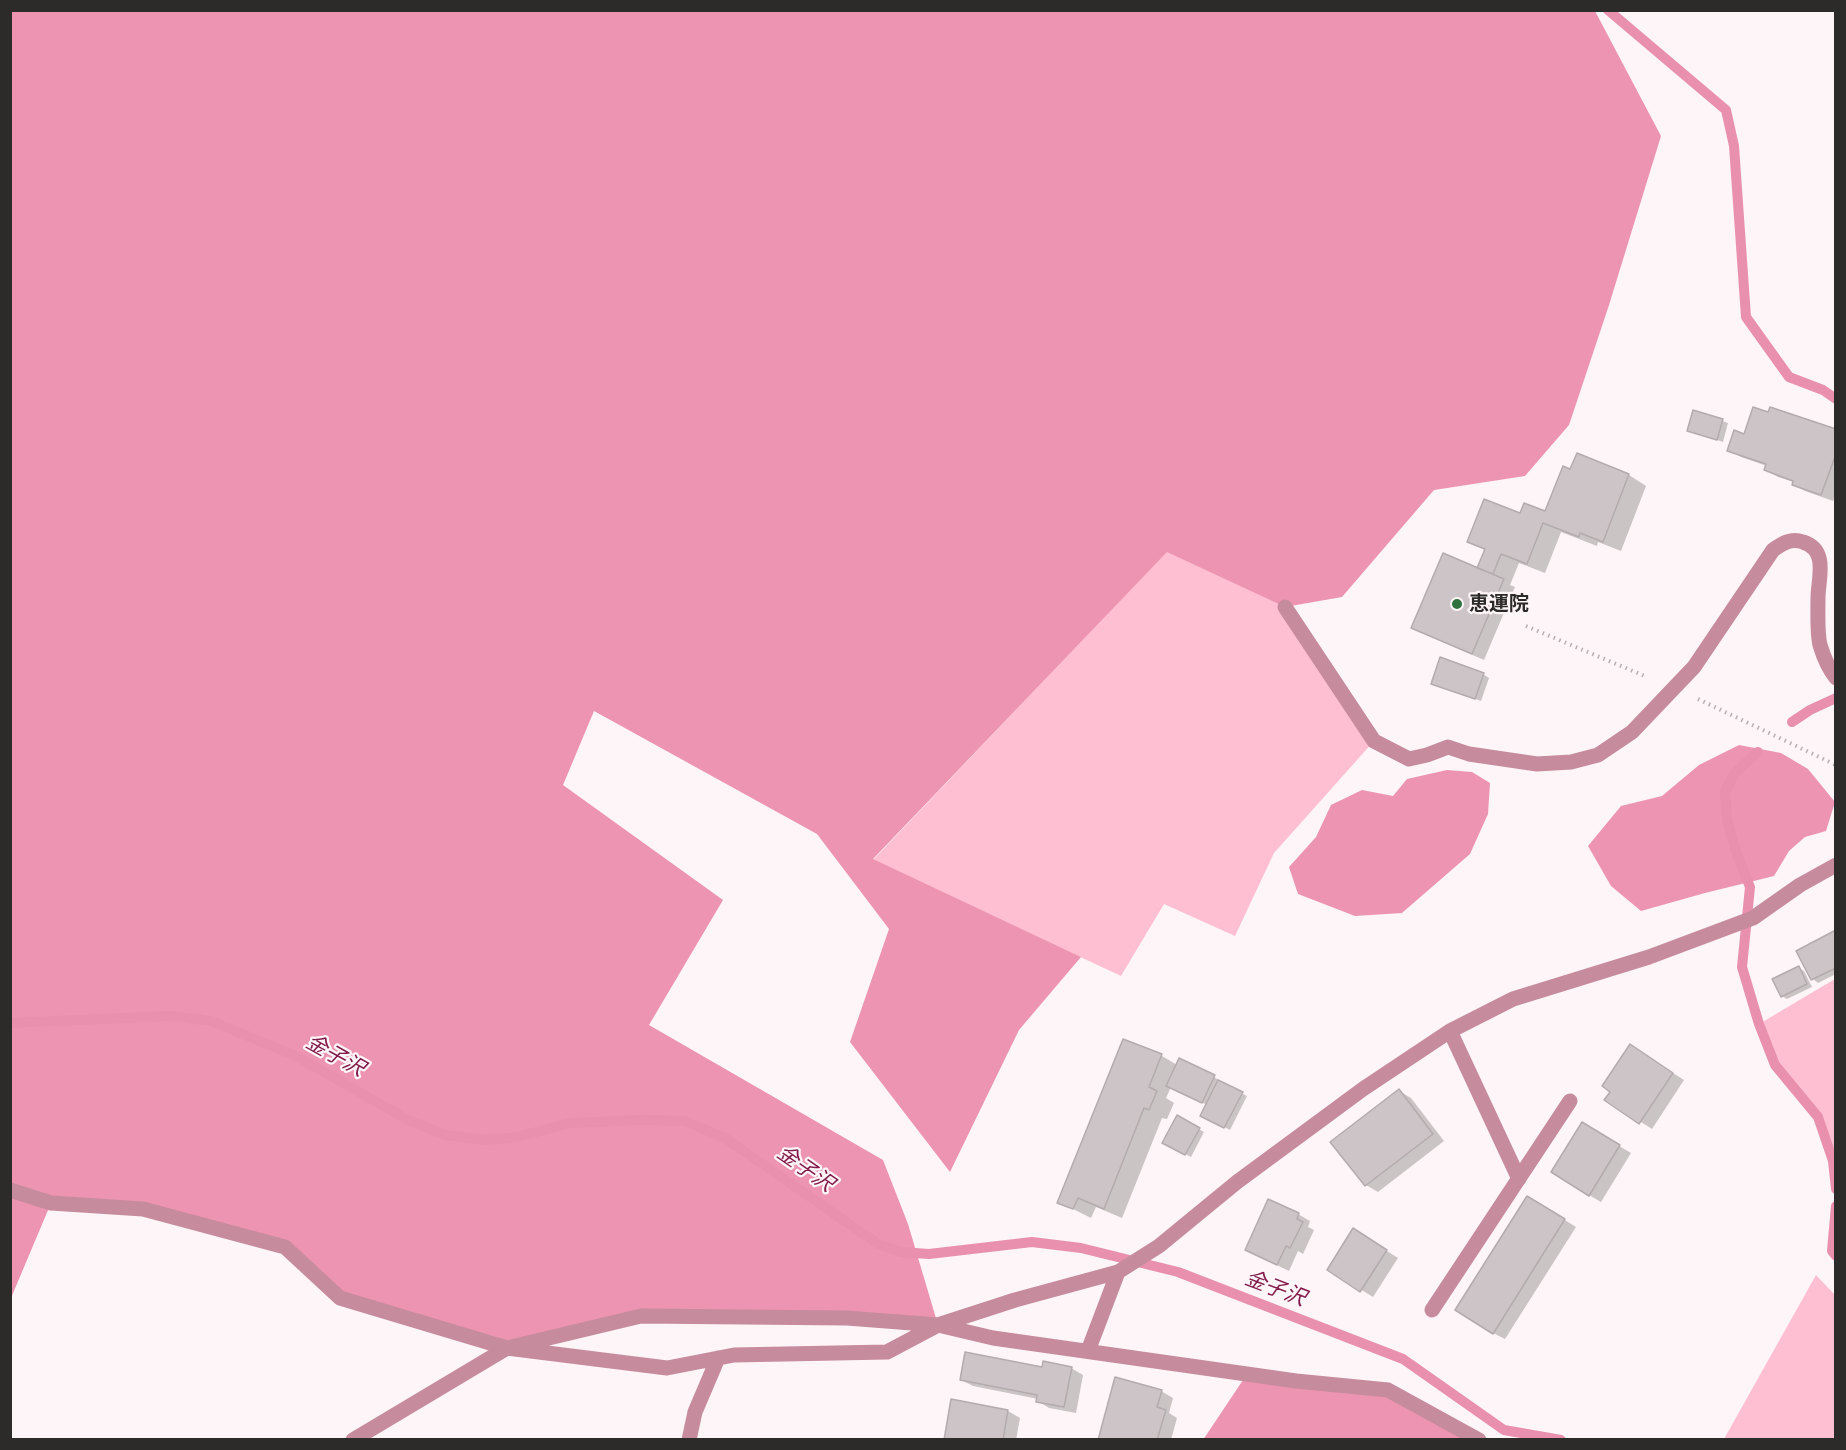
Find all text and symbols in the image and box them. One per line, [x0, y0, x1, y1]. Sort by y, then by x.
place label: 恵運院 [1469, 592, 1529, 616]
marker: 恵運院 [1450, 597, 1464, 611]
water label: 金子沢 [301, 1030, 369, 1082]
water label: 金子沢 [772, 1141, 838, 1197]
water label: 金子沢 [1241, 1266, 1309, 1312]

